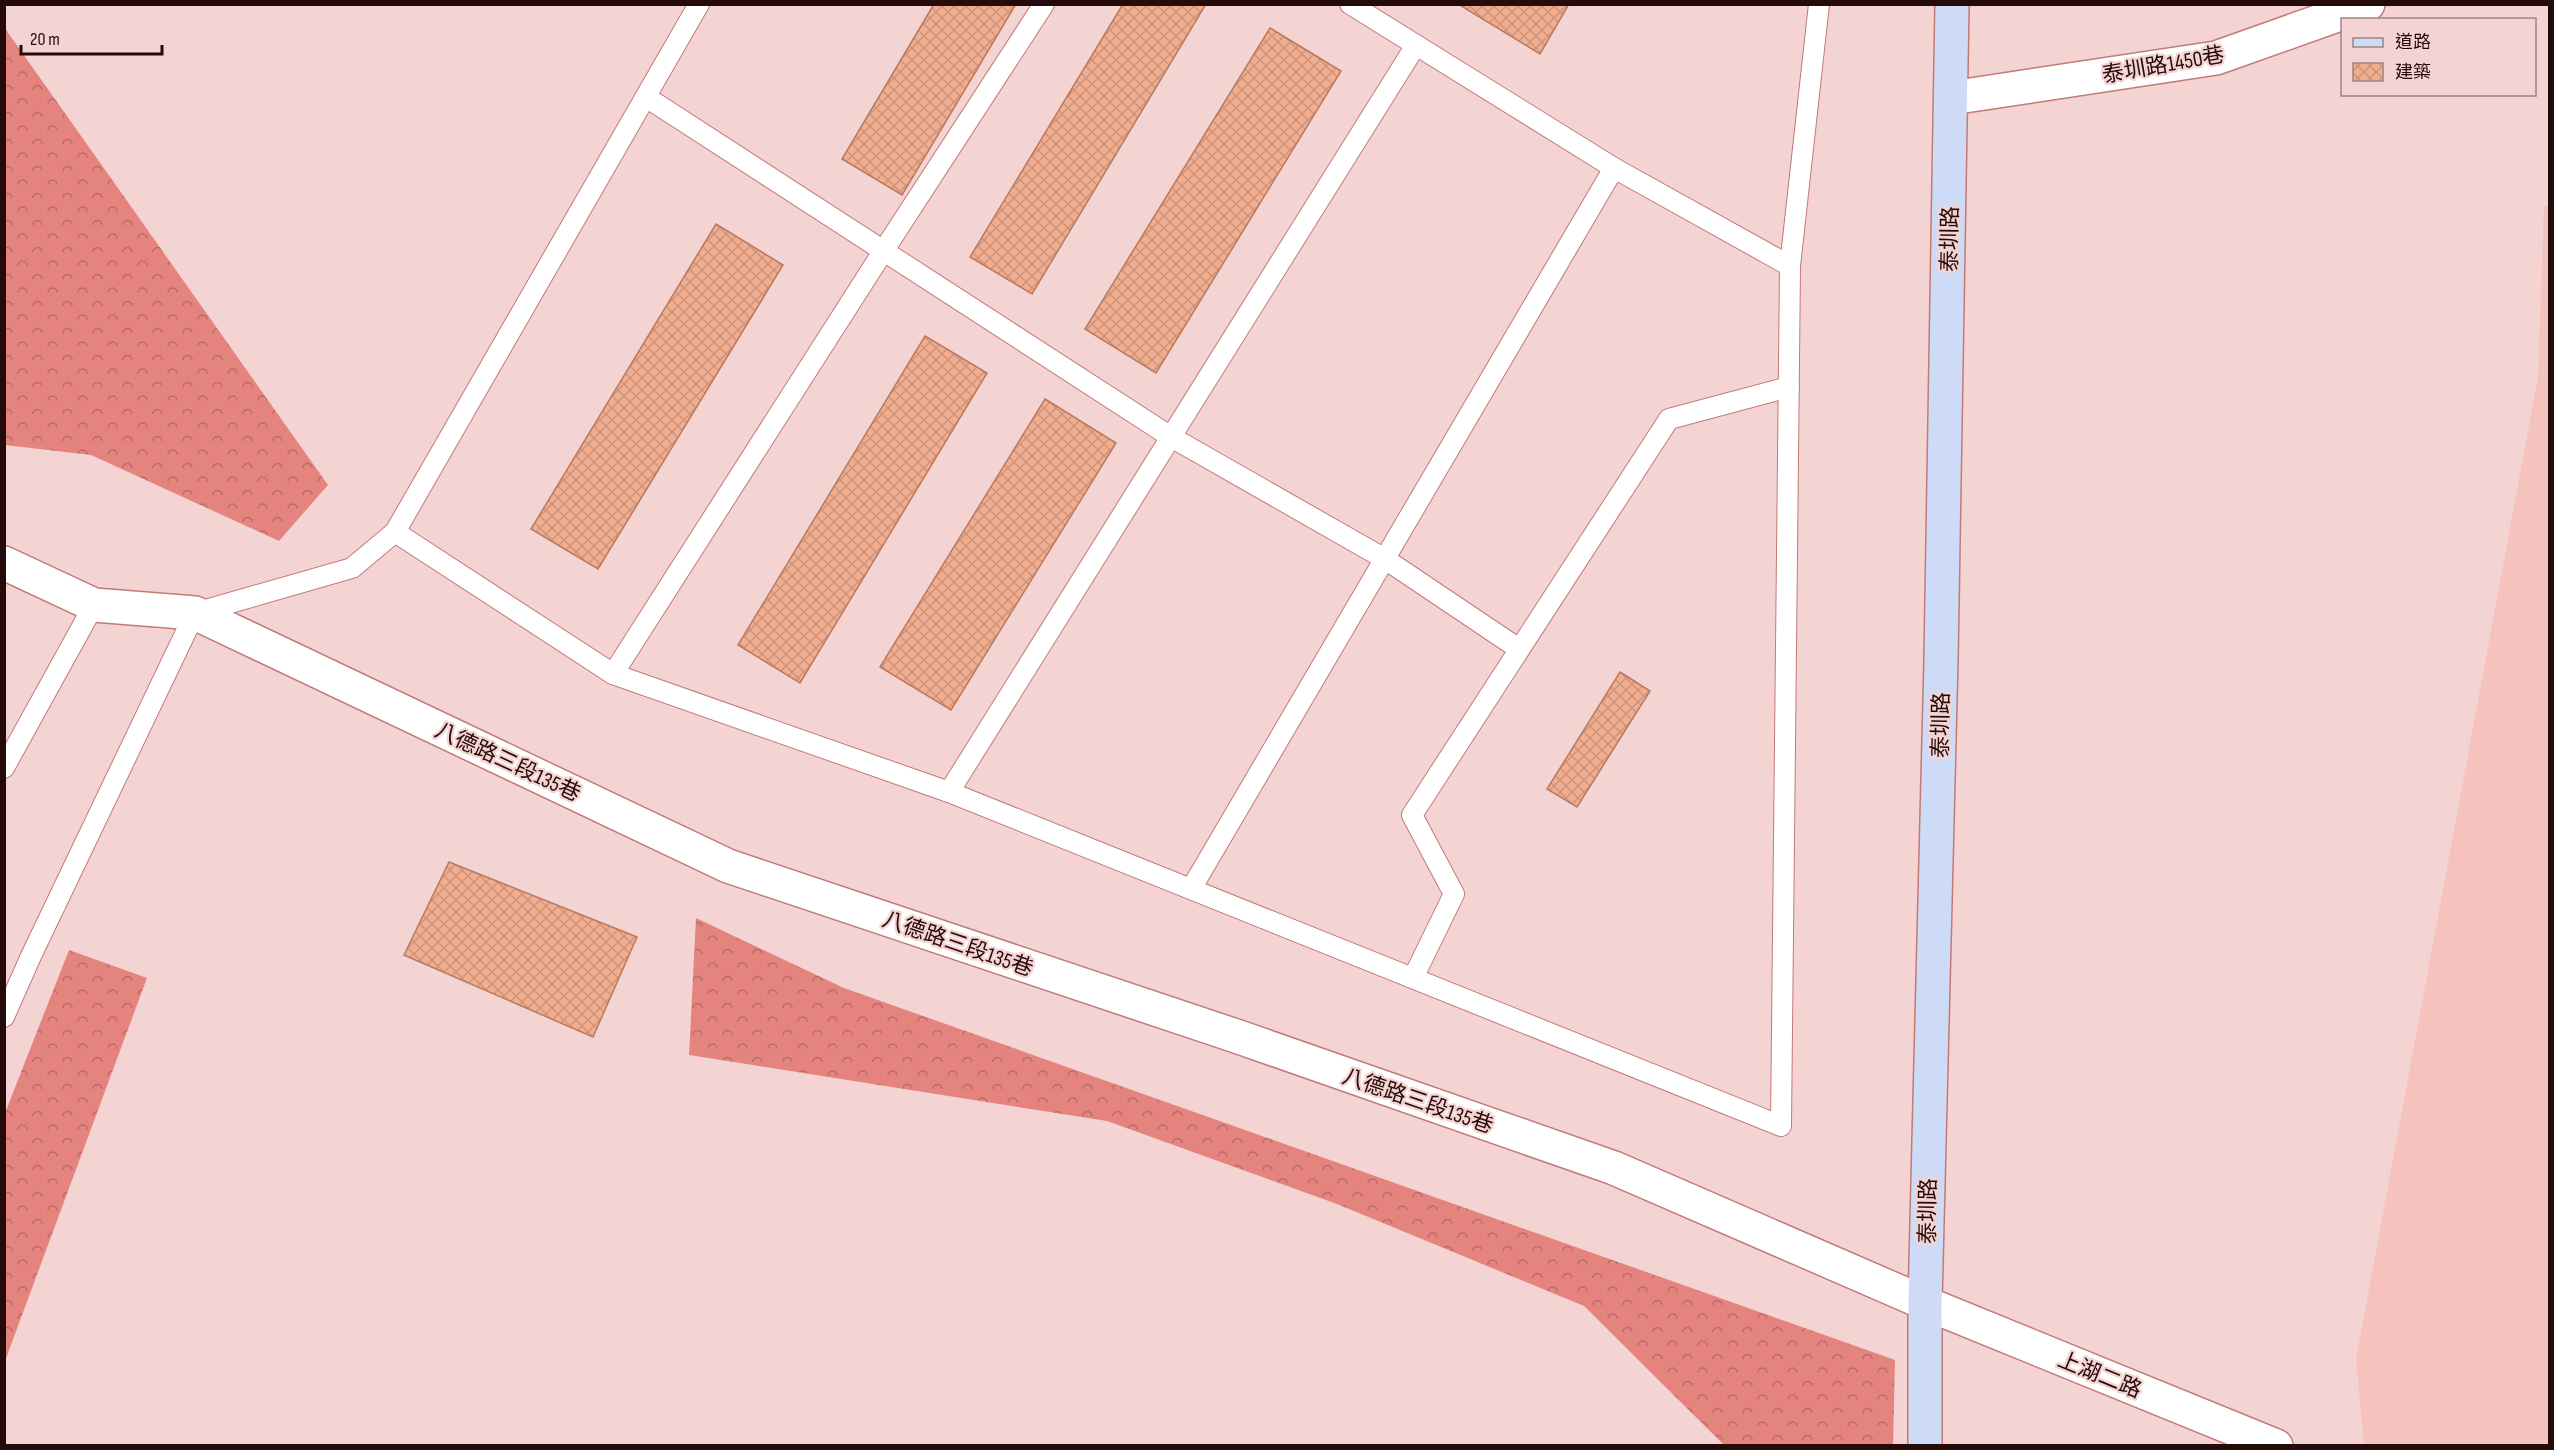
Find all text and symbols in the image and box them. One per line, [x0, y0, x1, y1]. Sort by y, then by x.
scale bar [21, 18, 162, 56]
legend [2341, 18, 2536, 96]
text: 20 m [30, 29, 60, 50]
text: 道路 [2395, 32, 2431, 53]
street label: 泰圳路1450巷 [2100, 41, 2226, 90]
text: 建築 [2395, 62, 2431, 83]
street label: 泰圳路 [1936, 206, 1965, 272]
street label: 泰圳路 [1927, 692, 1956, 758]
street label: 八德路三段135巷 [430, 717, 585, 808]
street label: 八德路三段135巷 [879, 906, 1036, 983]
street label: 八德路三段135巷 [1339, 1063, 1496, 1140]
street label: 泰圳路 [1914, 1178, 1943, 1244]
street label: 上湖二路 [2054, 1346, 2145, 1404]

